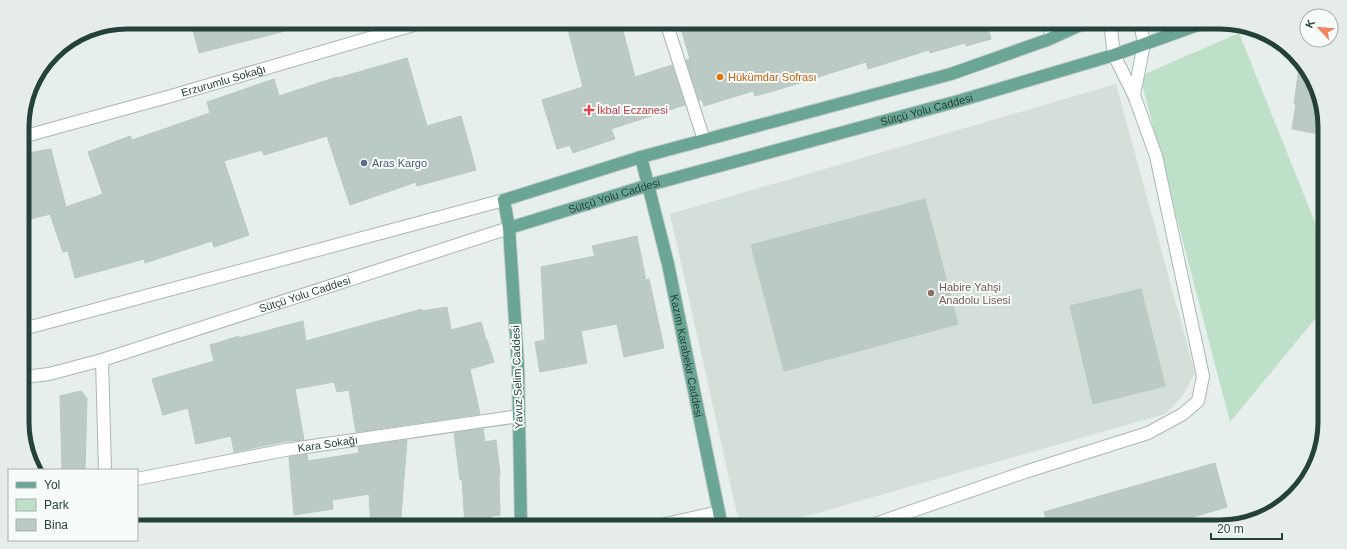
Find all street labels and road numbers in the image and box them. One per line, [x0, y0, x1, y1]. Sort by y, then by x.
street label: Erzurumlu Sokağı [180, 63, 267, 99]
street label: Sütçü Yolu Caddesi [879, 91, 974, 128]
street label: Sütçü Yolu Caddesi [567, 176, 661, 215]
street label: Sütçü Yolu Caddesi [257, 274, 352, 315]
street label: Kazım Karabekir Caddesi [668, 293, 705, 418]
street label: Yavuz Selim Caddesi [509, 325, 525, 429]
street label: Kara Sokağı [297, 433, 359, 454]

